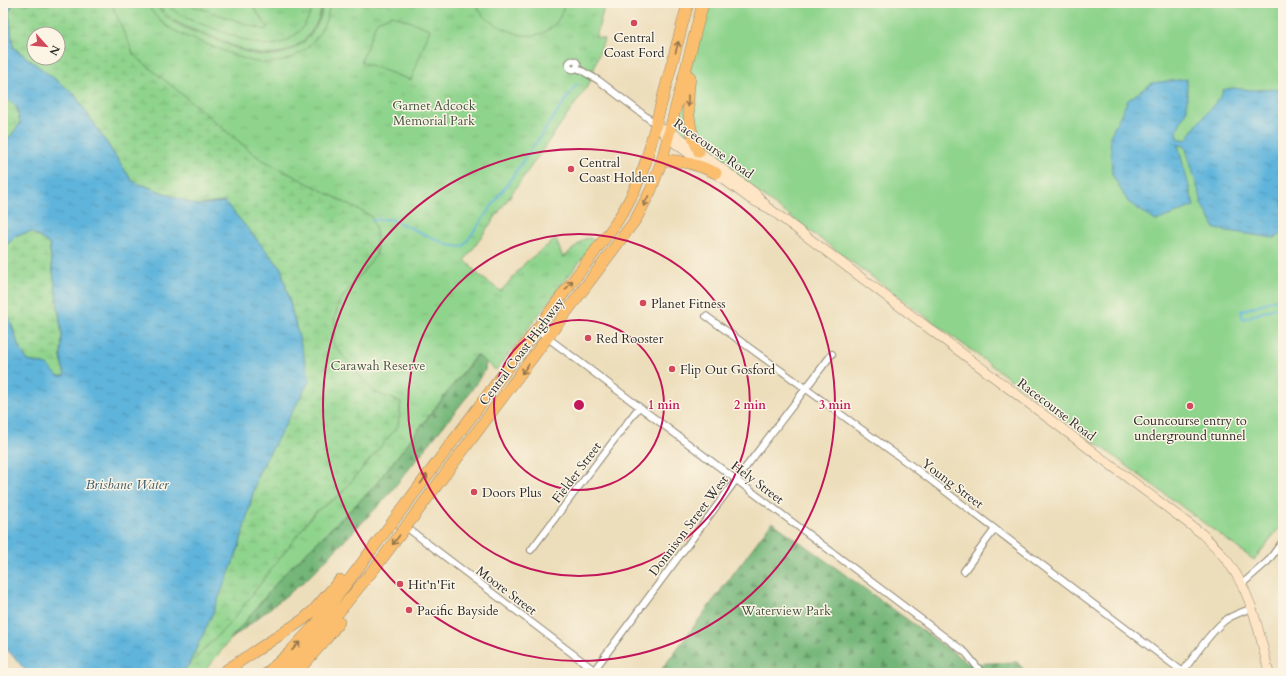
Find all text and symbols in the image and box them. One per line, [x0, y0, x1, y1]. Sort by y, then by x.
marker: Central Coast Ford [629, 18, 639, 28]
north arrow [26, 26, 66, 66]
place label: Central Coast Ford [604, 29, 664, 62]
one-way arrow [674, 40, 681, 53]
text: N [45, 43, 63, 58]
one-way arrow [684, 94, 692, 107]
park label: Garnet Adcock Memorial Park [392, 97, 476, 130]
street label: Racecourse Road [670, 115, 757, 183]
place label: Central Coast Holden [579, 154, 656, 187]
marker: Central Coast Holden [566, 164, 576, 174]
one-way arrow [642, 195, 649, 207]
one-way arrow [565, 280, 573, 291]
street label: Central Coast Highway [475, 294, 568, 409]
place label: Planet Fitness [651, 295, 726, 313]
marker: Planet Fitness [638, 298, 648, 308]
place label: Red Rooster [596, 330, 664, 348]
marker: Red Rooster [583, 333, 593, 343]
park label: Carawah Reserve [331, 357, 426, 375]
place label: Flip Out Gosford [680, 361, 775, 379]
one-way arrow [520, 364, 529, 375]
marker: Flip Out Gosford [667, 364, 677, 374]
street label: Racecourse Road [1014, 374, 1099, 445]
text: 1 min [648, 397, 680, 413]
text: 2 min [734, 397, 766, 413]
text: 3 min [819, 397, 851, 413]
centre of rings [572, 398, 586, 412]
marker: Councourse entry to underground tunnel [1185, 401, 1195, 411]
place label: Councourse entry to underground tunnel [1133, 412, 1247, 445]
street label: Fielder Street [548, 438, 606, 507]
street label: Young Street [918, 455, 987, 513]
street label: Hely Street [727, 457, 787, 509]
street label: Donnison Street West [645, 472, 733, 580]
one-way arrow [420, 473, 428, 484]
water label: Brisbane Water [85, 475, 169, 494]
place label: Doors Plus [482, 484, 542, 502]
marker: Doors Plus [469, 487, 479, 497]
one-way arrow [392, 535, 400, 546]
street label: Moore Street [472, 562, 540, 620]
place label: Hit'n'Fit [408, 576, 455, 594]
marker: Hit'n'Fit [395, 579, 405, 589]
place label: Pacific Bayside [417, 602, 499, 620]
park label: Waterview Park [740, 602, 831, 620]
marker: Pacific Bayside [404, 605, 414, 615]
one-way arrow [291, 641, 300, 651]

